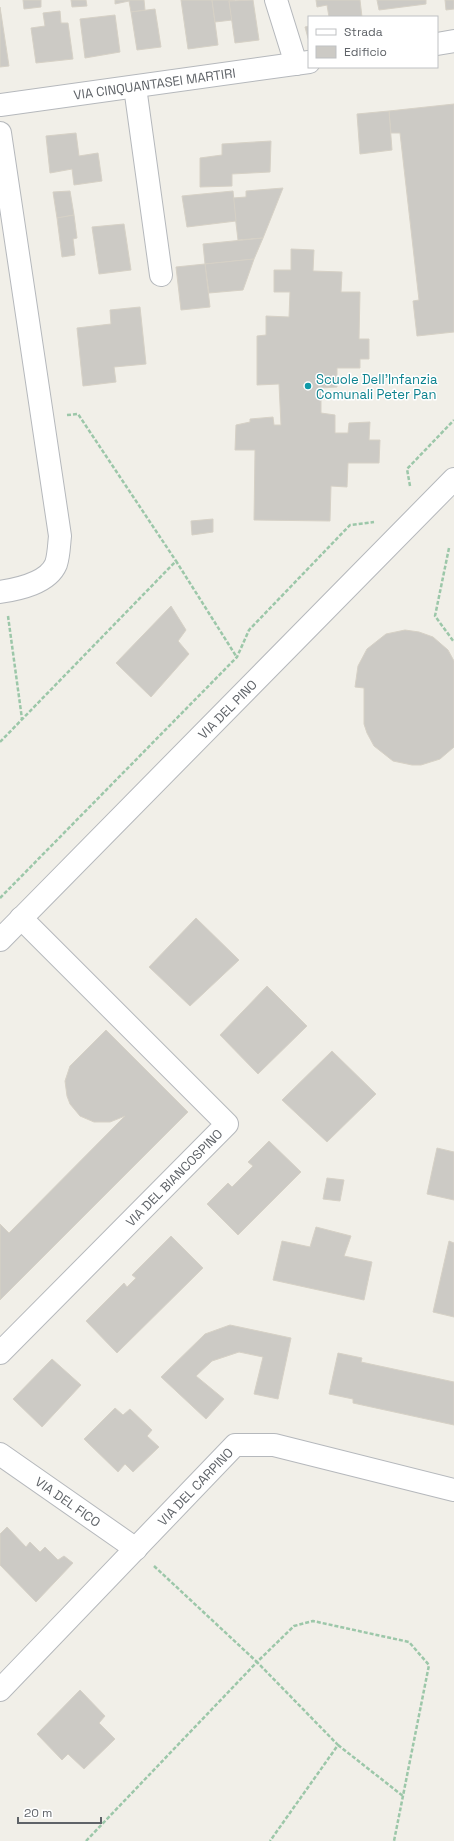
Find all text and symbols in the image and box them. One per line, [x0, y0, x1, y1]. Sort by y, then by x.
legend [308, 16, 438, 68]
text: Strada [344, 24, 383, 40]
text: Edificio [344, 44, 387, 60]
street label: VIA CINQUANTASEI MARTIRI [73, 64, 237, 104]
place label: Scuole Dell'Infanzia Comunali Peter Pan [316, 371, 438, 403]
marker: Scuole Dell'Infanzia Comunali Peter Pan [303, 381, 313, 391]
street label: VIA DEL PINO [195, 676, 261, 743]
street label: VIA DEL BIANCOSPINO [122, 1126, 226, 1230]
street label: VIA DEL CARPINO [154, 1444, 237, 1529]
street label: VIA DEL FICO [32, 1473, 104, 1531]
scale bar [18, 1799, 101, 1825]
text: 20 m [24, 1805, 52, 1821]

